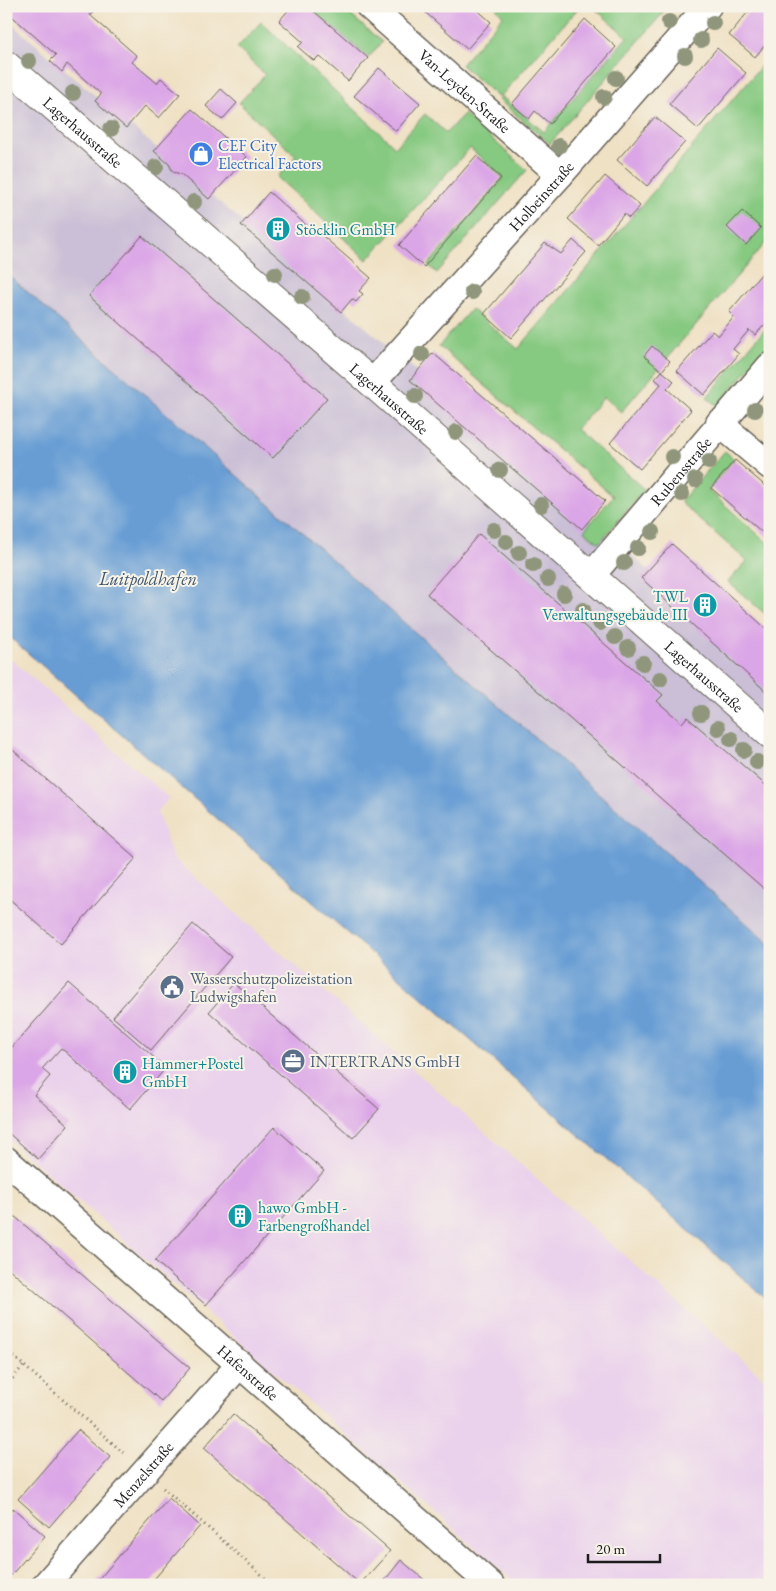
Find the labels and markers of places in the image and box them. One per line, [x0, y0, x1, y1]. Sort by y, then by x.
place label: CEF City Electrical Factors [218, 135, 322, 174]
shop icon: CEF City Electrical Factors [188, 141, 214, 167]
building icon: Stöcklin GmbH [265, 216, 291, 242]
place label: Stöcklin GmbH [296, 219, 395, 240]
place label: TWL Verwaltungsgebäude III [542, 586, 689, 625]
building icon: TWL Verwaltungsgebäude III [692, 592, 718, 618]
place label: Wasserschutzpolizeistation Ludwigshafen [190, 968, 353, 1007]
public building icon: Wasserschutzpolizeistation Ludwigshafen [159, 974, 185, 1000]
office icon: INTERTRANS GmbH [280, 1048, 306, 1074]
place label: INTERTRANS GmbH [310, 1051, 460, 1072]
place label: Hammer+Postel GmbH [142, 1053, 244, 1092]
building icon: Hammer+Postel GmbH [112, 1059, 138, 1085]
place label: hawo GmbH - Farbengroßhandel [258, 1197, 370, 1236]
building icon: hawo GmbH - Farbengroßhandel [227, 1203, 253, 1229]

